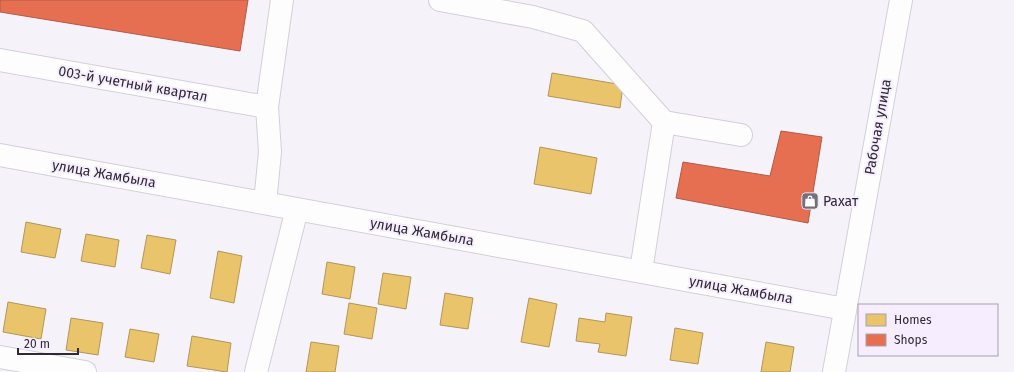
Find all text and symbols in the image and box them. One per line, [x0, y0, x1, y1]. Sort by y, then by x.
street label: 003-й учетный квартал [57, 63, 209, 105]
street label: Рабочая улица [861, 78, 895, 176]
street label: улица Жамбыла [51, 156, 157, 192]
shop icon: Рахат [800, 191, 820, 211]
place label: Рахат [823, 193, 859, 210]
street label: улица Жамбыла [369, 214, 475, 250]
street label: улица Жамбыла [688, 272, 794, 308]
legend [858, 304, 998, 356]
text: Homes [894, 313, 932, 327]
scale bar [18, 330, 78, 356]
text: Shops [894, 333, 928, 347]
text: 20 m [24, 337, 50, 351]

